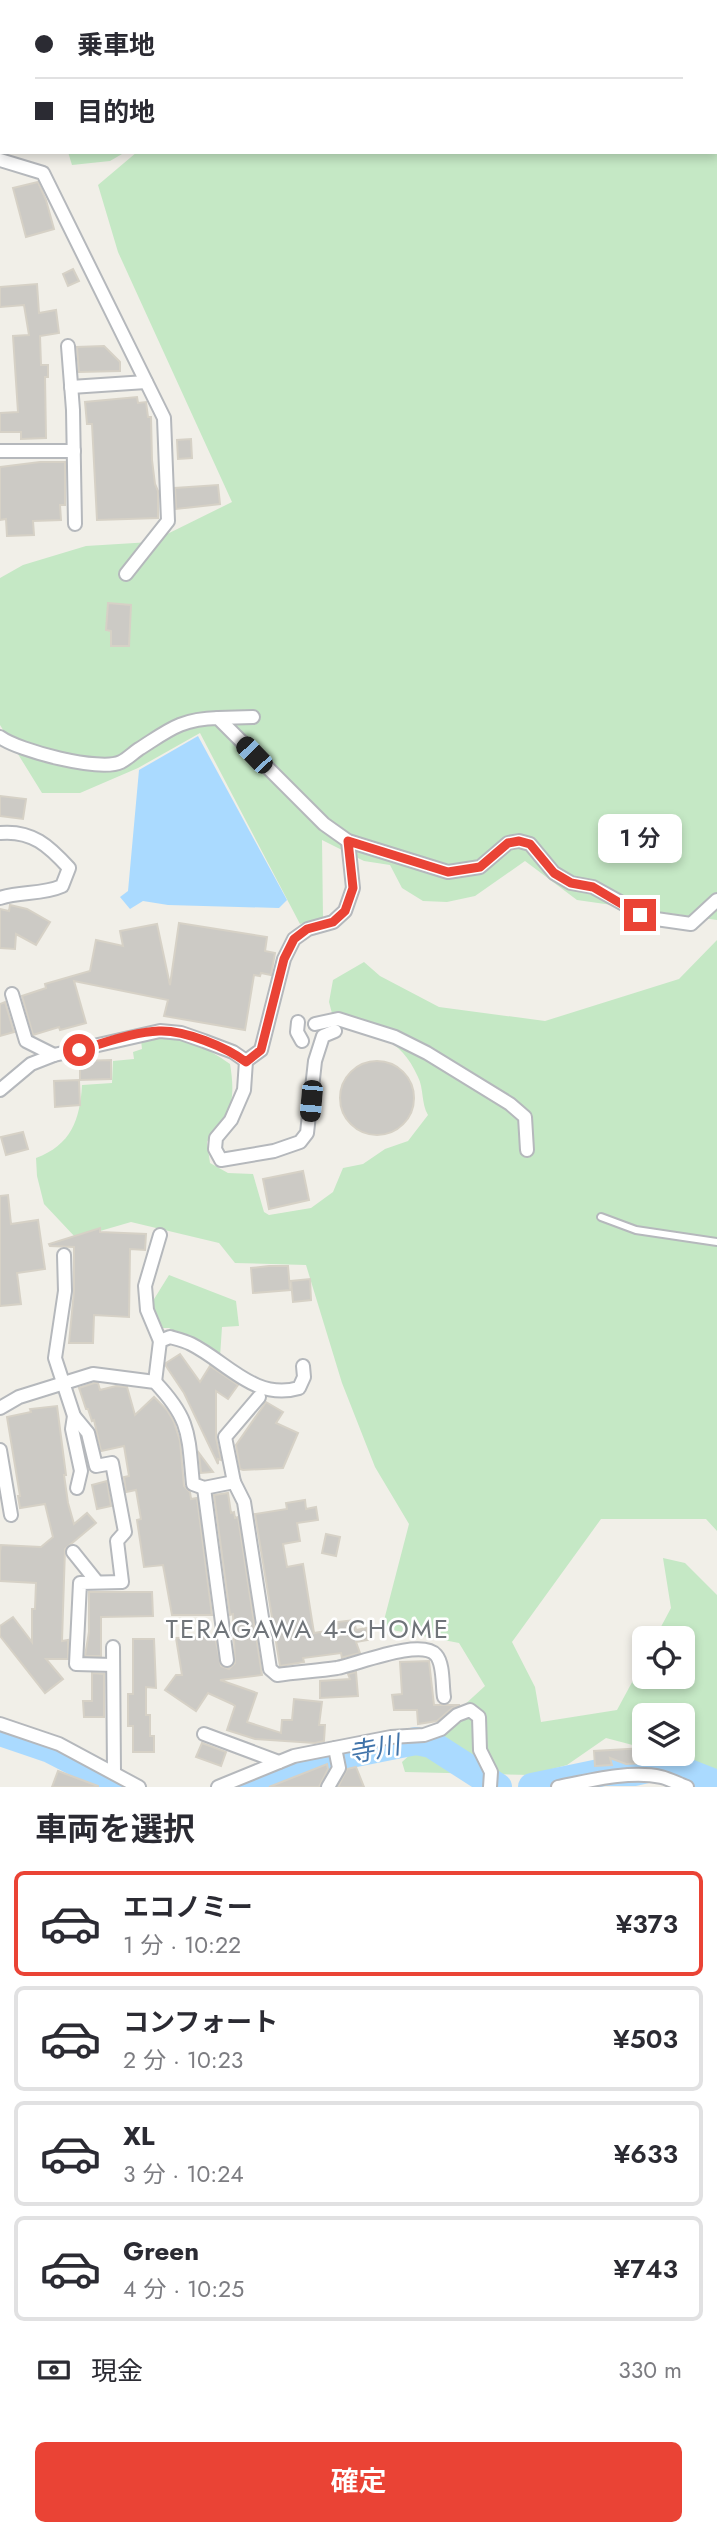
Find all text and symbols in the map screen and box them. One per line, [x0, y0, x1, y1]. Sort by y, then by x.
text: 乗車地 [77, 26, 155, 64]
text: 目的地 [77, 93, 155, 131]
car [232, 733, 277, 777]
callout: 1 分 [598, 814, 682, 862]
text: 1 分 [619, 821, 661, 855]
route end [624, 899, 656, 931]
route start [63, 1034, 95, 1066]
car [299, 1079, 324, 1123]
district label: TERAGAWA 4-CHOME [166, 1610, 450, 1648]
map controls [632, 1626, 695, 1766]
button: locate [632, 1626, 695, 1689]
button: layers [632, 1703, 695, 1766]
water label: 寺川 [345, 1725, 406, 1773]
text: 車両を選択 [35, 1806, 195, 1852]
text: エコノミー [123, 1888, 253, 1926]
icon: car [39, 1892, 102, 1955]
text: ¥373 [616, 1905, 678, 1943]
text: 1 分 · 10:22 [123, 1928, 241, 1962]
text: コンフォート [123, 2003, 278, 2041]
icon: car [39, 2007, 102, 2070]
text: ¥503 [613, 2020, 678, 2058]
text: 2 分 · 10:23 [123, 2043, 243, 2077]
text: XL [123, 2117, 155, 2155]
icon: car [39, 2122, 102, 2185]
text: ¥633 [614, 2135, 678, 2173]
text: 3 分 · 10:24 [123, 2157, 244, 2191]
text: Green [123, 2232, 199, 2270]
icon: car [39, 2237, 102, 2300]
text: ¥743 [614, 2250, 678, 2288]
text: 4 分 · 10:25 [123, 2272, 244, 2306]
icon: cash [35, 2351, 73, 2389]
text: 現金 [91, 2352, 143, 2390]
text: 330 m [618, 2353, 682, 2387]
button: 確定 [35, 2442, 682, 2522]

